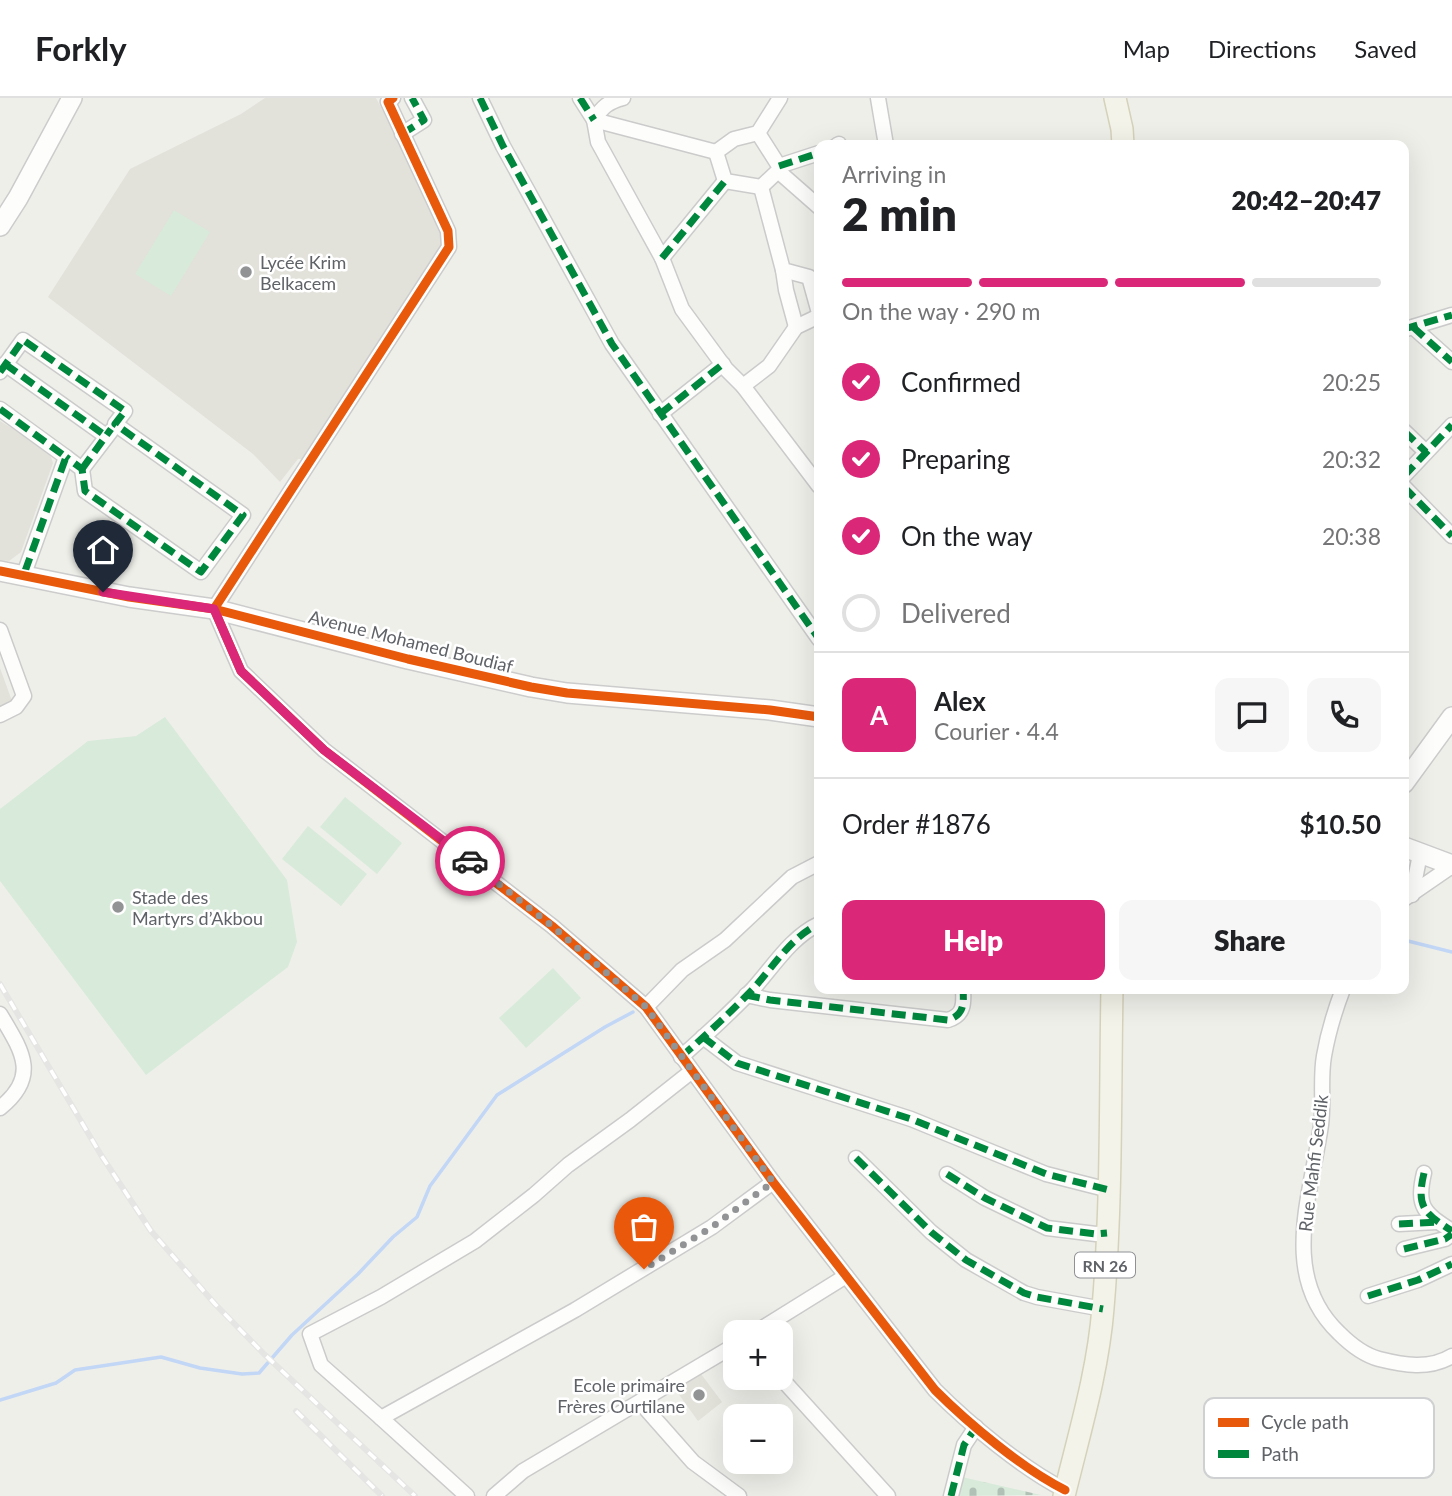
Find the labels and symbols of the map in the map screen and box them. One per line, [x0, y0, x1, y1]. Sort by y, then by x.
place label: Lycée Krim Belkacem [260, 251, 346, 294]
marker: Lycée Krim Belkacem [238, 264, 254, 280]
pin [73, 520, 133, 592]
street label: Avenue Mohamed Boudiaf [306, 605, 516, 677]
courier [435, 826, 505, 896]
place label: Stade des Martyrs d’Akbou [132, 886, 263, 929]
marker: Stade des Martyrs d’Akbou [110, 899, 126, 915]
street label: Rue Mahfi Seddik [1294, 1092, 1332, 1233]
pin [614, 1197, 674, 1269]
road number: RN 26 [1075, 1252, 1135, 1278]
place label: Ecole primaire Frères Ourtilane [557, 1374, 685, 1417]
marker: Ecole primaire Frères Ourtilane [691, 1387, 707, 1403]
legend [1204, 1398, 1434, 1478]
text: Cycle path [1261, 1410, 1349, 1433]
text: Path [1261, 1442, 1299, 1465]

